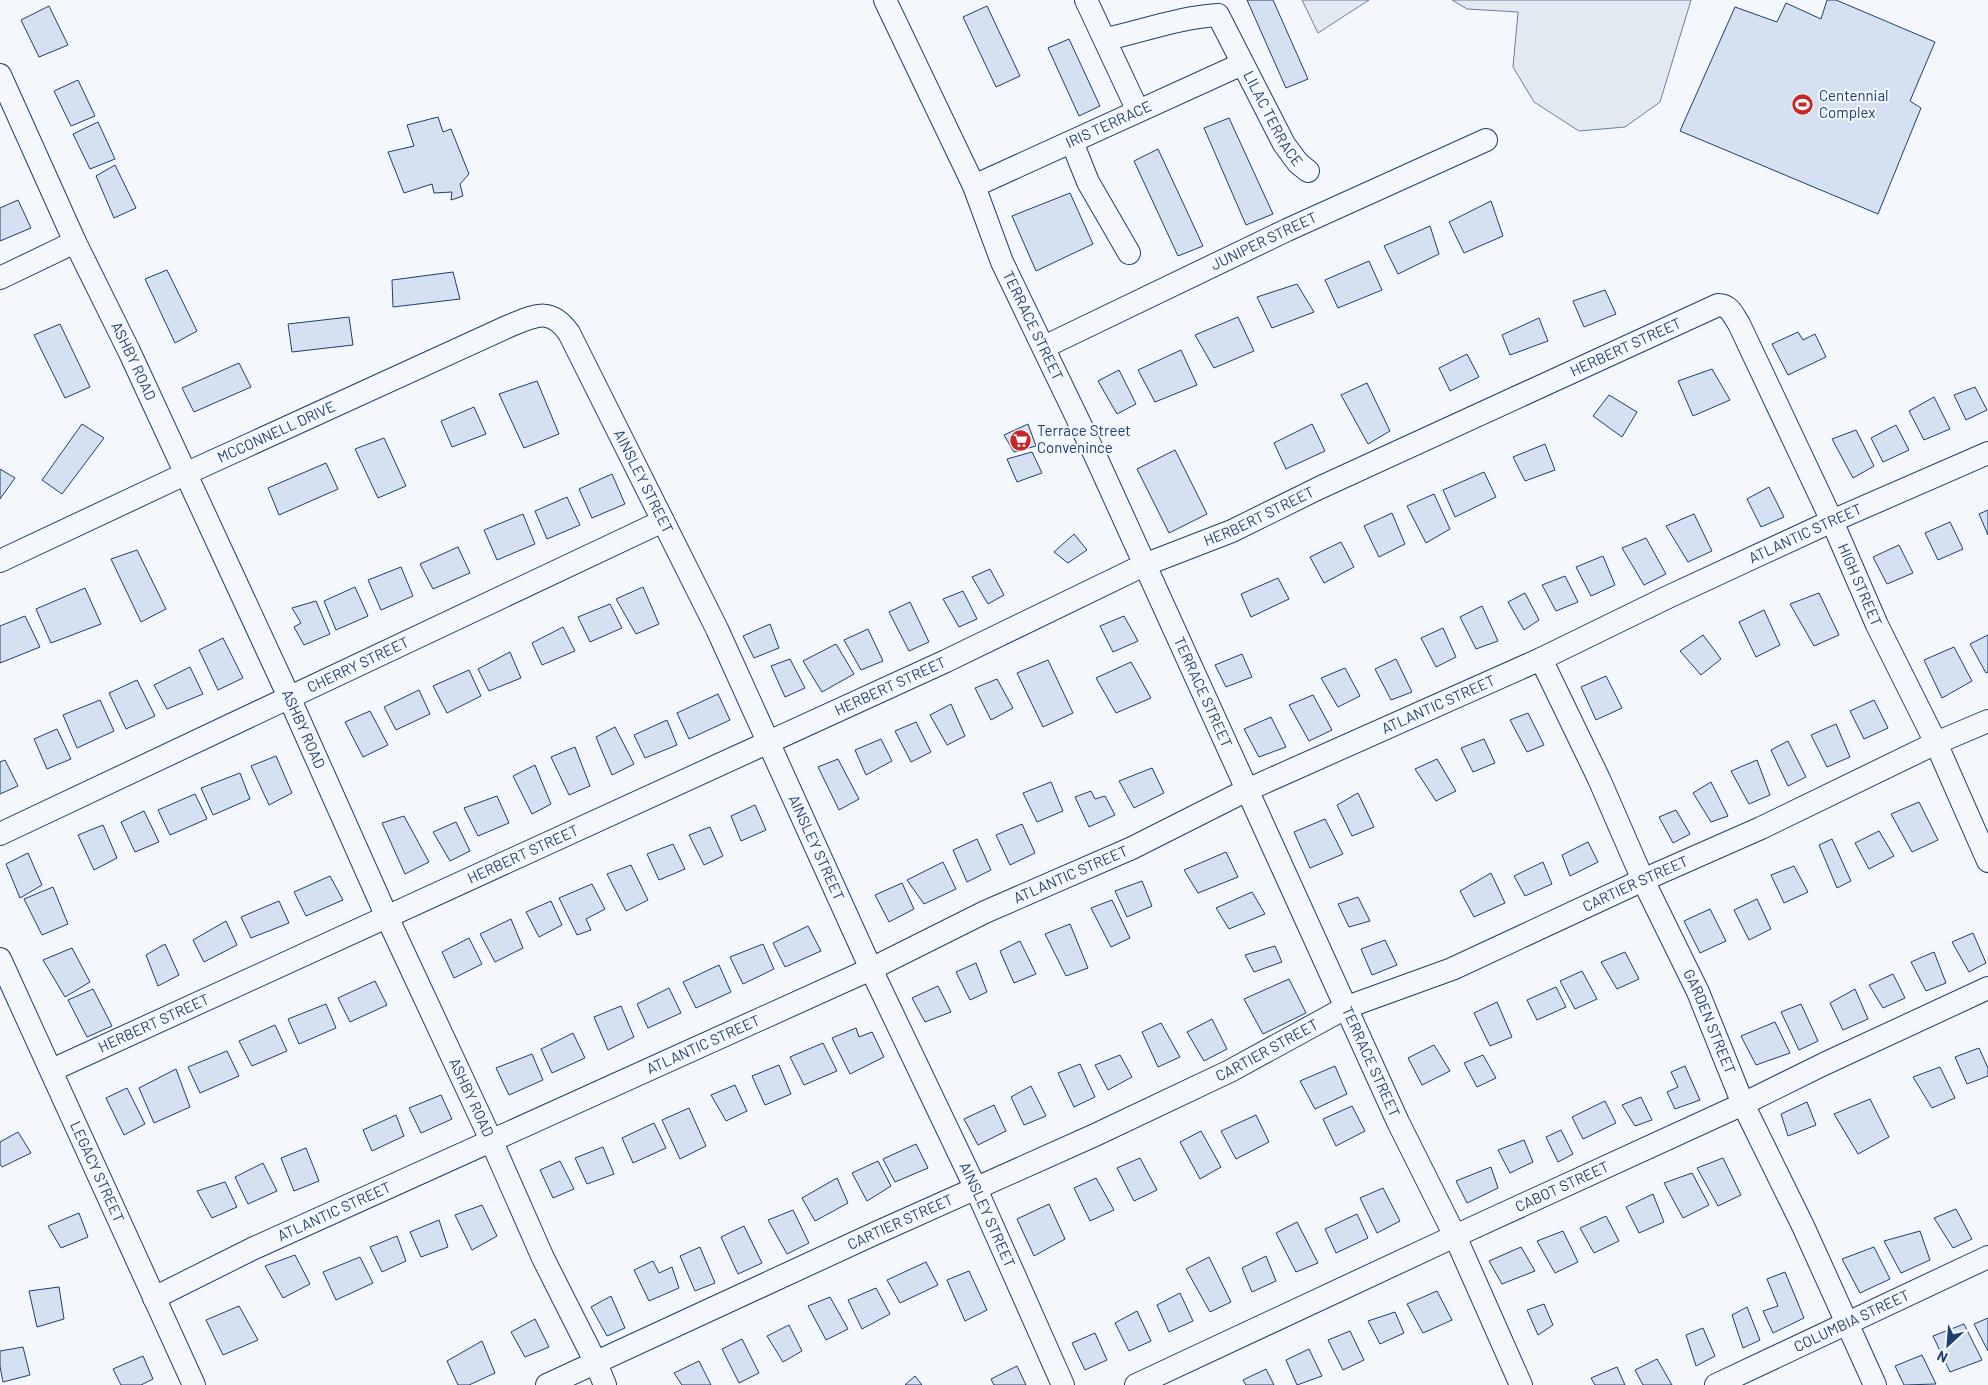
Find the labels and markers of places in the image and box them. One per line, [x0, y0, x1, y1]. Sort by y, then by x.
place label: Centennial Complex [1819, 86, 1889, 121]
sports icon: Centennial Complex [1791, 93, 1815, 117]
place label: Terrace Street Convenince [1037, 421, 1131, 456]
supermarket icon: Terrace Street Convenince [1009, 428, 1033, 452]

